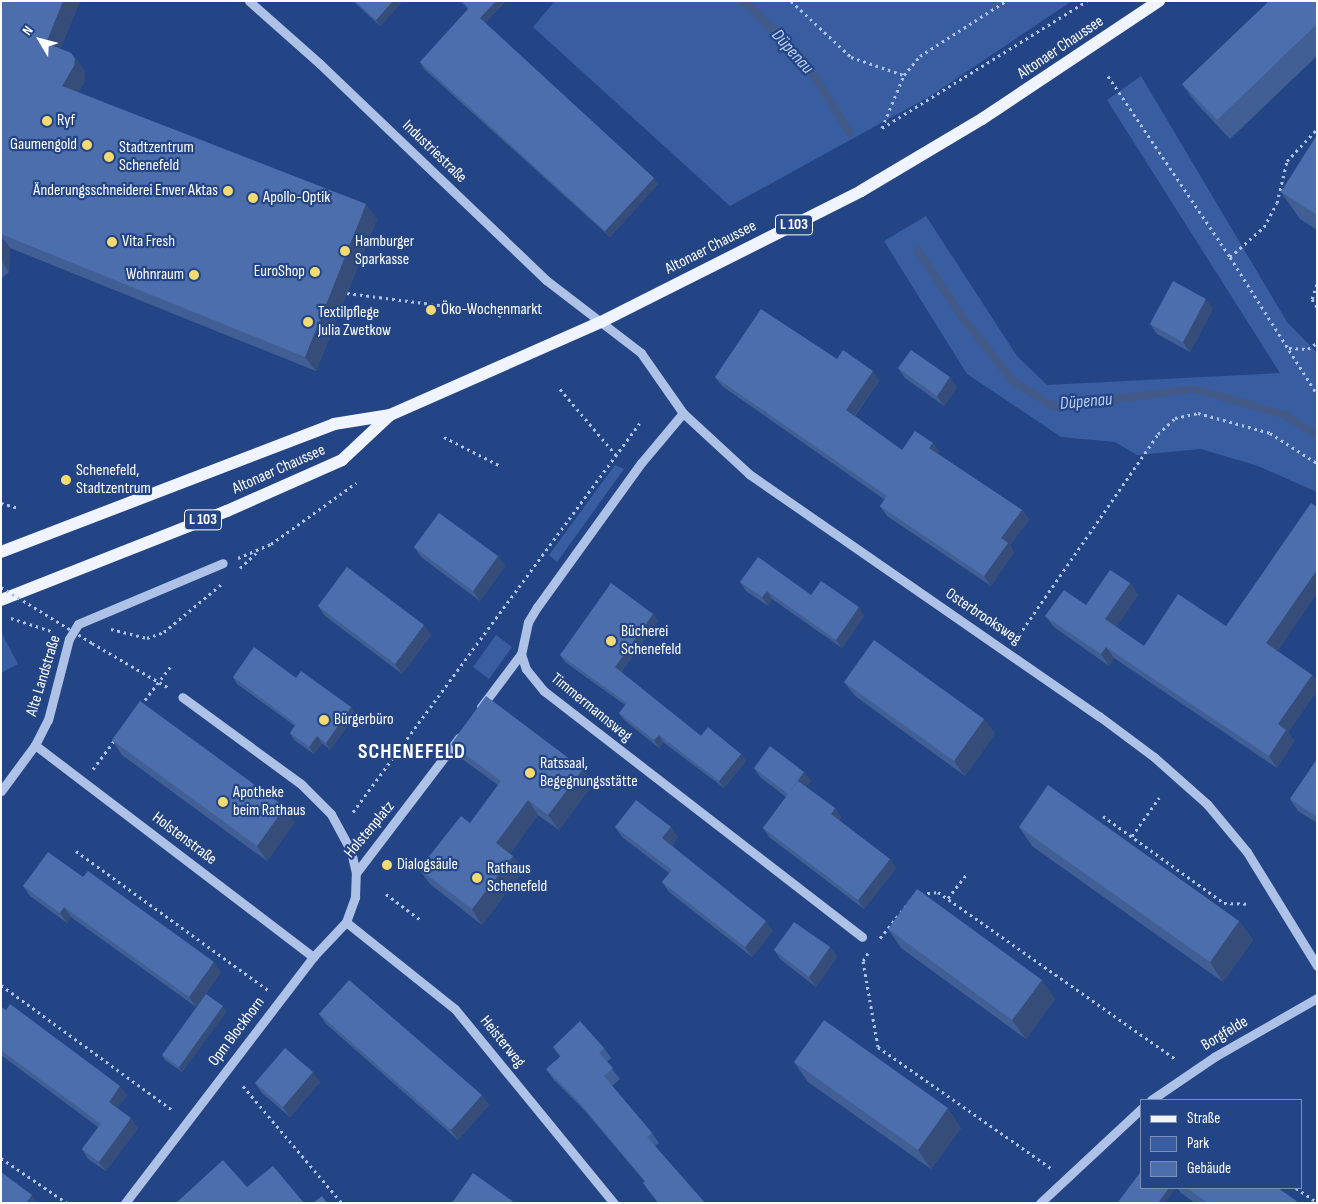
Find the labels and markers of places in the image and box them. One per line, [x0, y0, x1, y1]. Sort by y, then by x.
place label: Ryf [57, 111, 75, 131]
marker: Ryf [41, 115, 53, 127]
place label: Gaumengold [10, 135, 77, 155]
place label: Stadtzentrum Schenefeld [119, 138, 194, 176]
marker: Gaumengold [81, 139, 93, 151]
marker: Stadtzentrum Schenefeld [103, 151, 115, 163]
place label: Änderungsschneiderei Enver Aktas [33, 181, 218, 201]
marker: Änderungsschneiderei Enver Aktas [222, 185, 234, 197]
place label: Apollo-Optik [263, 188, 330, 208]
marker: Apollo-Optik [247, 192, 259, 204]
place label: Vita Fresh [122, 232, 175, 252]
place label: Hamburger Sparkasse [355, 232, 414, 270]
marker: Vita Fresh [106, 236, 118, 248]
marker: Hamburger Sparkasse [339, 245, 351, 257]
place label: EuroShop [254, 262, 305, 282]
place label: Wohnraum [126, 265, 184, 285]
marker: EuroShop [309, 266, 321, 278]
marker: Wohnraum [188, 269, 200, 281]
place label: Öko-Wochenmarkt [441, 300, 542, 320]
place label: Textilpflege Julia Zwetkow [318, 303, 391, 341]
marker: Öko-Wochenmarkt [425, 304, 437, 316]
marker: Textilpflege Julia Zwetkow [302, 316, 314, 328]
place label: Schenefeld, Stadtzentrum [76, 461, 151, 499]
marker: Schenefeld, Stadtzentrum [60, 474, 72, 486]
place label: Bücherei Schenefeld [621, 622, 681, 660]
marker: Bücherei Schenefeld [605, 635, 617, 647]
place label: Bürgerbüro [334, 710, 394, 730]
marker: Bürgerbüro [318, 714, 330, 726]
place label: Ratssaal, Begegnungsstätte [540, 754, 638, 792]
marker: Ratssaal, Begegnungsstätte [524, 767, 536, 779]
place label: Apotheke beim Rathaus [233, 783, 306, 821]
marker: Apotheke beim Rathaus [217, 796, 229, 808]
place label: Dialogsäule [397, 855, 458, 875]
marker: Dialogsäule [381, 859, 393, 871]
place label: Rathaus Schenefeld [487, 859, 547, 897]
marker: Rathaus Schenefeld [471, 872, 483, 884]

